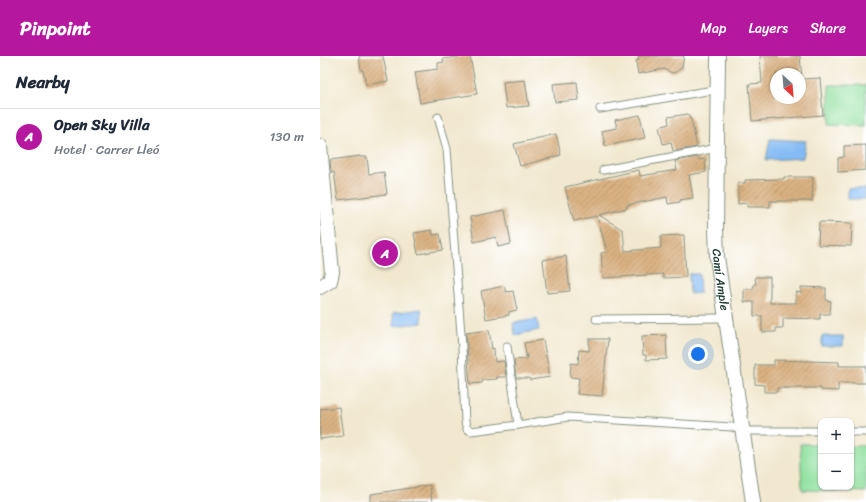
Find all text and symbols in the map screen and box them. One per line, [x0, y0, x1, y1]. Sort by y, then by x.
text: Pinpoint [20, 12, 91, 45]
text: Map [701, 16, 726, 41]
text: Layers [748, 16, 788, 41]
text: Share [810, 16, 846, 41]
text: Nearby [16, 67, 70, 97]
north arrow [770, 68, 806, 104]
text: Open Sky Villa [54, 112, 150, 138]
text: A [25, 125, 33, 148]
text: 130 m [270, 125, 304, 148]
text: Hotel · Carrer Lleó [54, 138, 159, 161]
pin: A [372, 238, 398, 268]
street label: Camí Ample [706, 248, 736, 312]
your location [688, 344, 708, 364]
map controls [818, 418, 854, 490]
button: + [818, 418, 854, 454]
button: − [818, 454, 854, 490]

